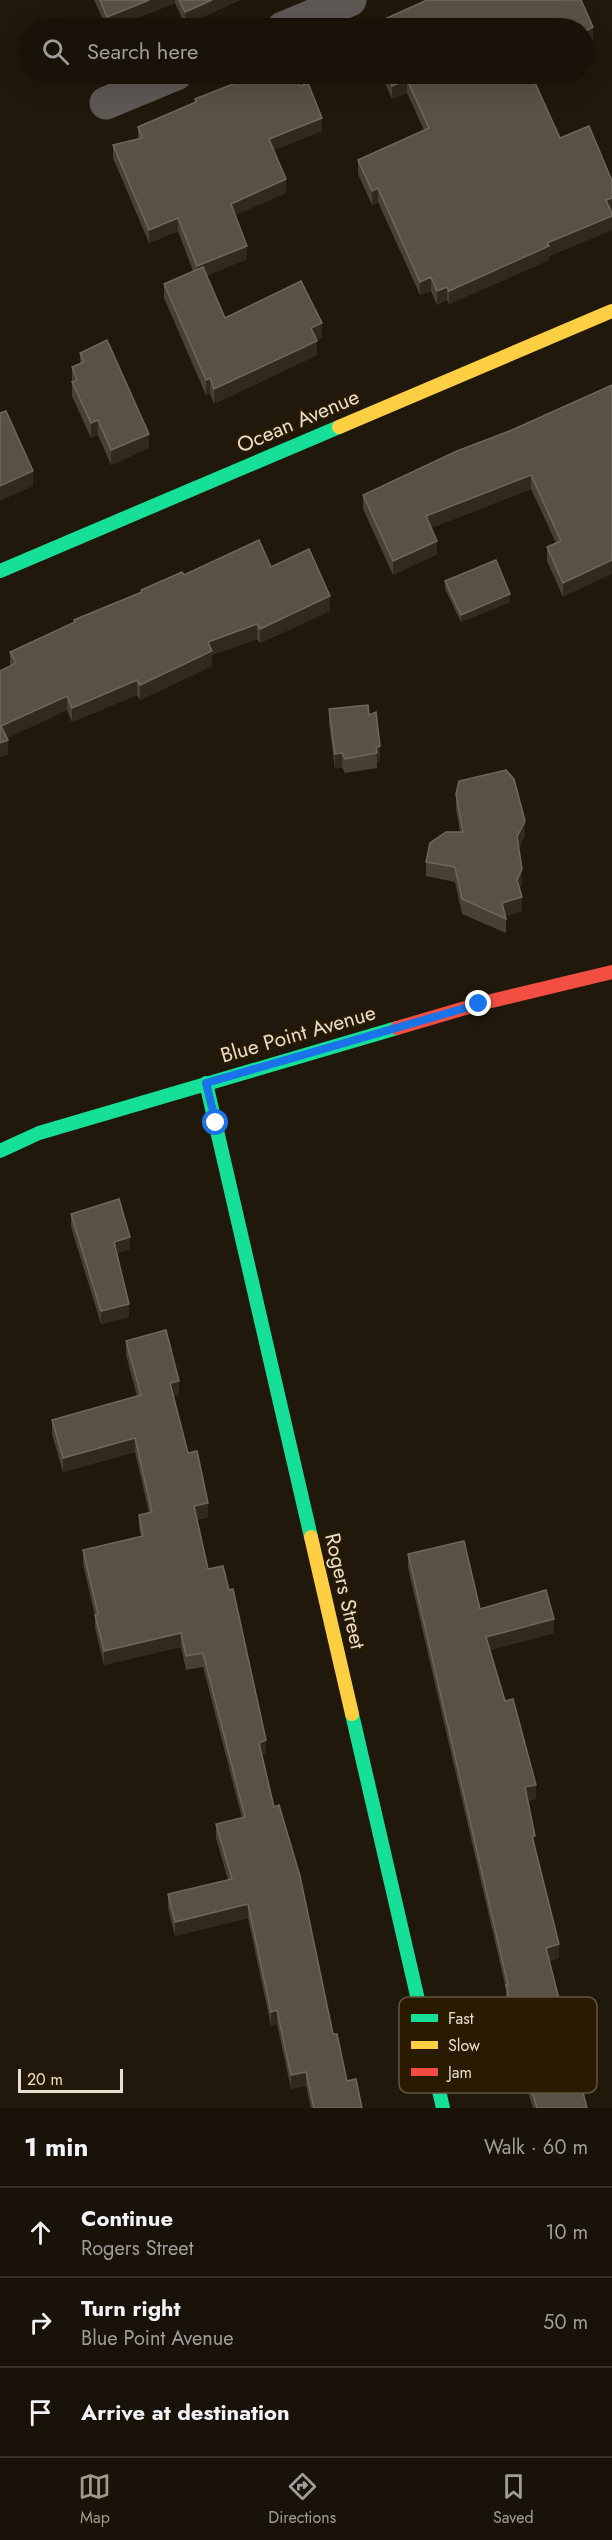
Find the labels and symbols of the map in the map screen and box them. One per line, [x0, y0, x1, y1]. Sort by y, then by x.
street label: Ocean Avenue [232, 382, 364, 460]
route end [465, 990, 491, 1016]
street label: Blue Point Avenue [217, 997, 379, 1071]
route start [202, 1109, 228, 1135]
street label: Rogers Street [317, 1530, 373, 1652]
legend [399, 1997, 597, 2093]
text: Fast [448, 2007, 474, 2030]
text: Slow [448, 2034, 480, 2057]
text: Jam [446, 2061, 472, 2084]
scale bar [18, 2066, 123, 2094]

